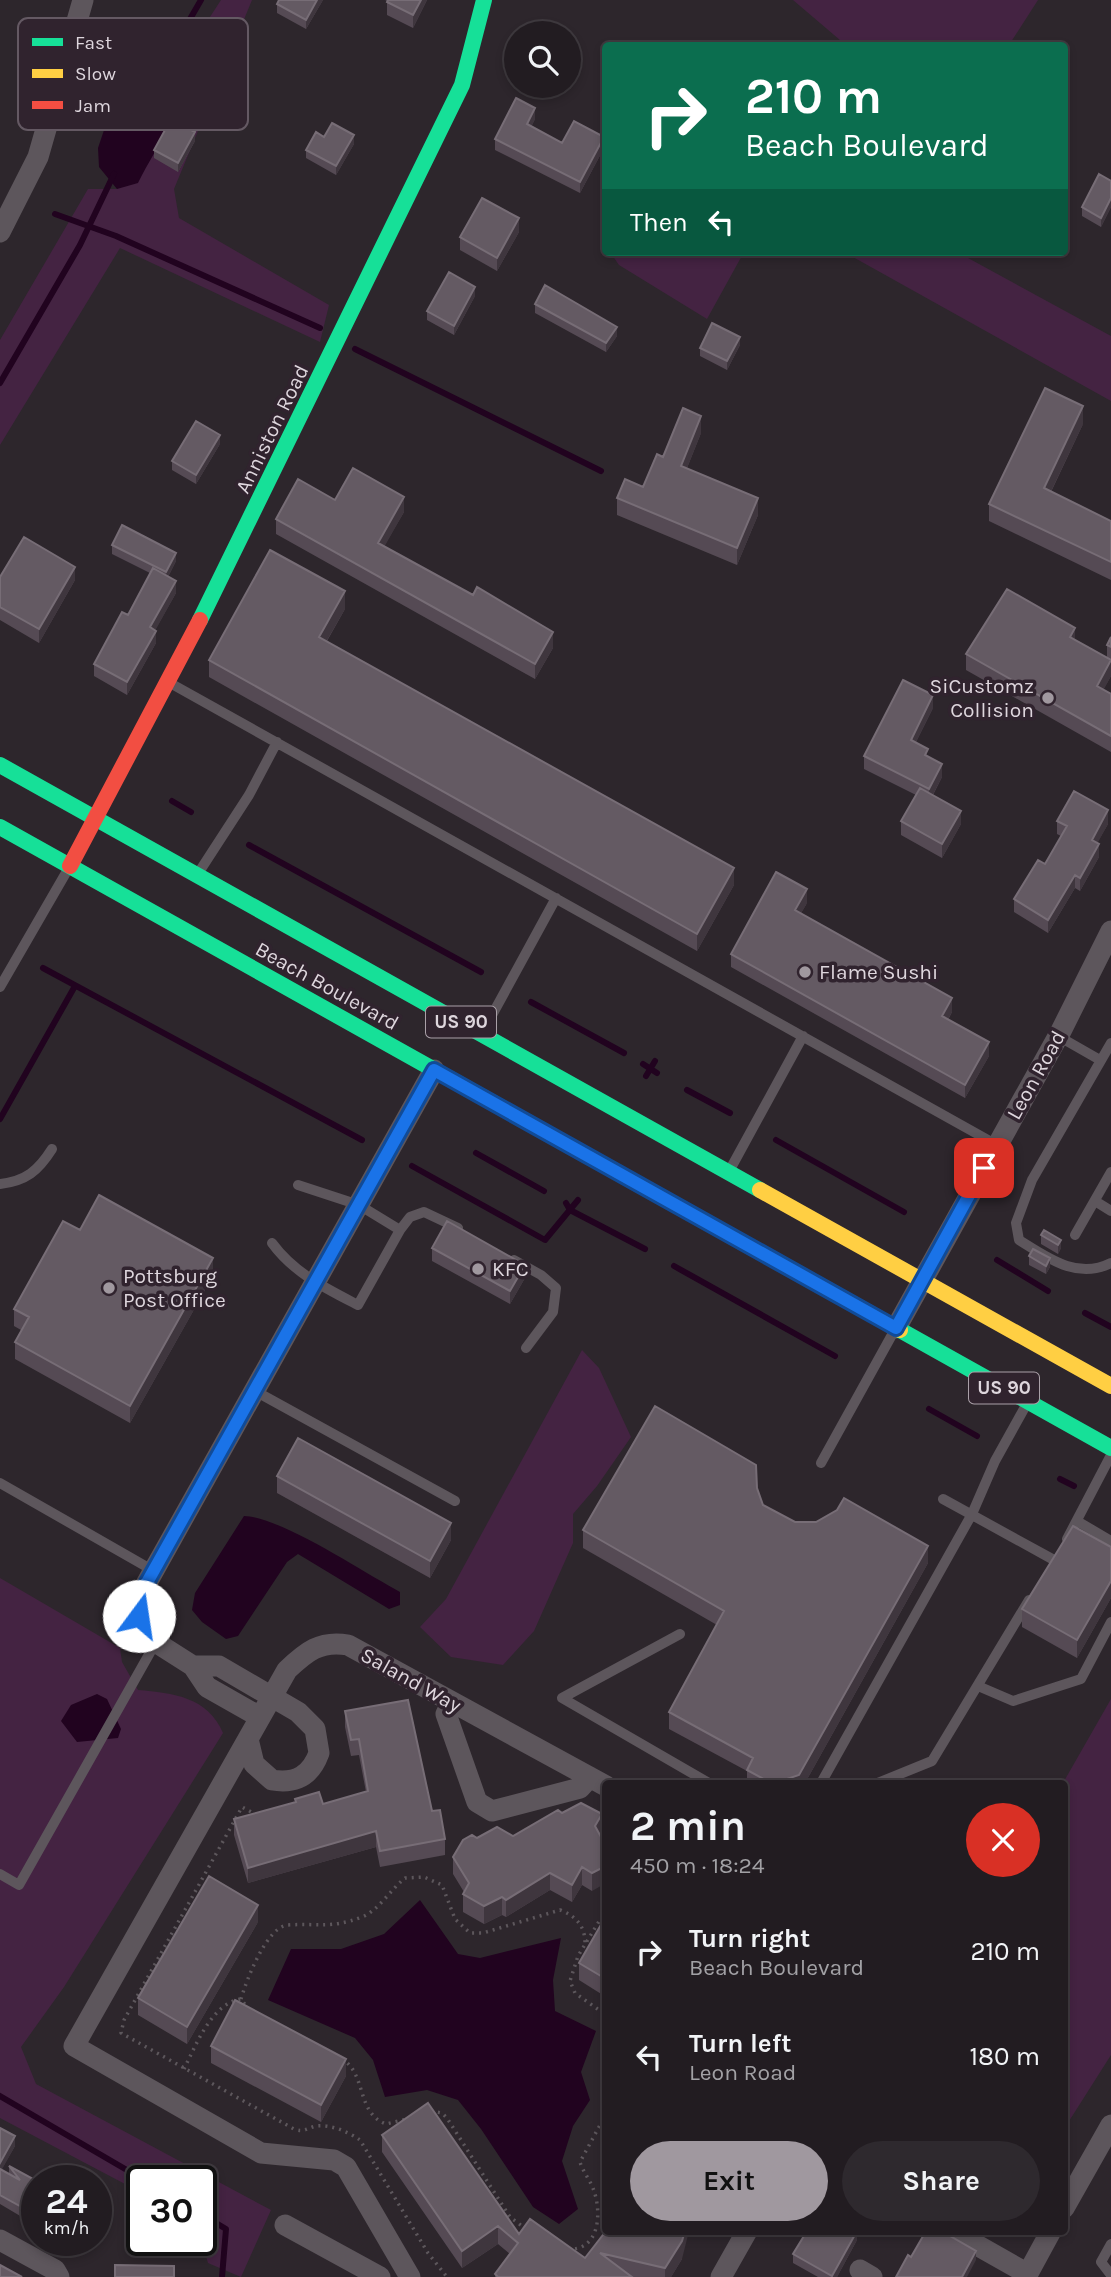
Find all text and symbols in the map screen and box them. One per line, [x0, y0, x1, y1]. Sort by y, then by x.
legend [18, 18, 248, 130]
map controls [504, 21, 581, 98]
button: search [504, 21, 581, 98]
text: Fast [75, 32, 112, 54]
text: Slow [75, 63, 116, 85]
text: 210 m [745, 68, 882, 125]
icon: right [630, 70, 721, 161]
text: Jam [75, 95, 111, 117]
text: Beach Boulevard [745, 127, 989, 164]
icon: left [702, 203, 740, 241]
text: Then [630, 207, 688, 238]
street label: Anniston Road [231, 361, 313, 497]
place label: SiCustomz Collision [929, 674, 1034, 722]
marker: SiCustomz Collision [1040, 690, 1056, 706]
street label: Beach Boulevard [251, 937, 403, 1035]
place label: Flame Sushi [819, 960, 938, 984]
marker: Flame Sushi [797, 964, 813, 980]
road number: US 90 [426, 1006, 496, 1038]
street label: Leon Road [1002, 1026, 1070, 1124]
pin [954, 1138, 1014, 1198]
icon: arrive [965, 1149, 1003, 1187]
place label: KFC [492, 1257, 529, 1281]
marker: KFC [470, 1261, 486, 1277]
place label: Pottsburg Post Office [123, 1264, 226, 1312]
marker: Pottsburg Post Office [101, 1280, 117, 1296]
road number: US 90 [969, 1372, 1039, 1404]
position arrow [102, 1579, 176, 1653]
street label: Saland Way [357, 1643, 466, 1718]
text: 2 min [630, 1801, 746, 1851]
button: close [966, 1803, 1040, 1877]
text: 450 m · 18:24 [630, 1852, 765, 1879]
text: Turn right [689, 1923, 810, 1954]
icon: right [630, 1933, 668, 1971]
text: 210 m [970, 1936, 1040, 1967]
text: Beach Boulevard [689, 1954, 864, 1981]
text: Turn left [689, 2028, 791, 2059]
icon: left [630, 2038, 668, 2076]
text: 180 m [970, 2041, 1040, 2072]
text: Leon Road [689, 2059, 796, 2086]
button: Exit [630, 2141, 828, 2221]
button: Share [842, 2141, 1040, 2221]
speed limit sign: 30 [126, 2165, 217, 2256]
text: 24 [46, 2181, 88, 2222]
text: km/h [44, 2217, 89, 2239]

